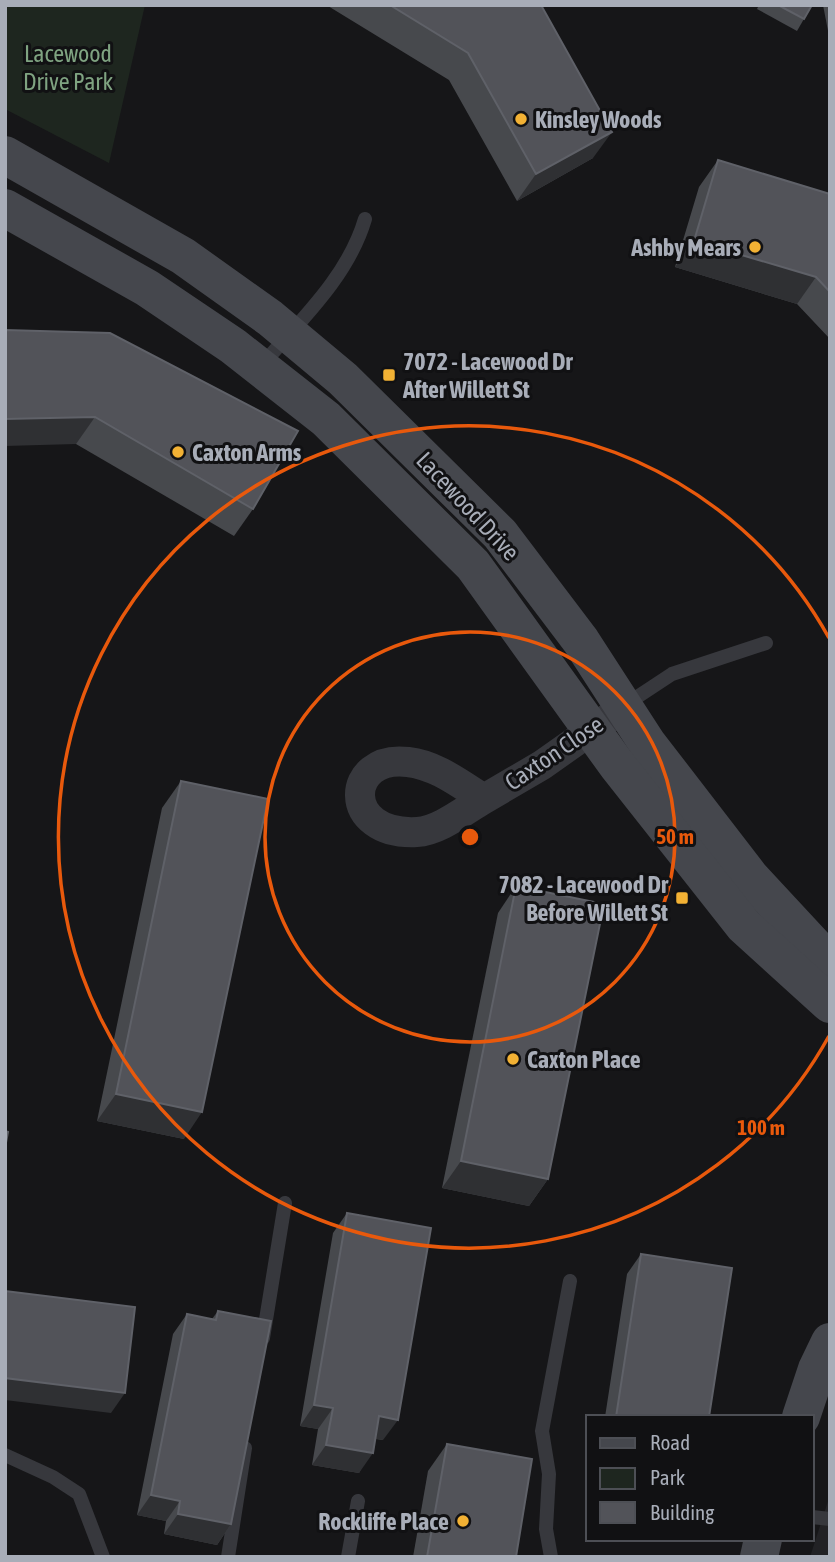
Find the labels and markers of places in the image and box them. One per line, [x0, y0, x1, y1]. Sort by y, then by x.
place label: Kinsley Woods [535, 106, 662, 133]
marker: Kinsley Woods [513, 111, 529, 127]
place label: Ashby Mears [630, 234, 742, 261]
marker: Ashby Mears [747, 239, 763, 255]
place label: 7072 - Lacewood Dr After Willett St [402, 348, 573, 403]
marker: 7072 - Lacewood Dr After Willett St [381, 367, 397, 383]
place label: Caxton Arms [192, 439, 302, 466]
marker: Caxton Arms [170, 444, 186, 460]
centre of rings [458, 825, 482, 849]
place label: 7082 - Lacewood Dr Before Willett St [498, 871, 669, 926]
marker: 7082 - Lacewood Dr Before Willett St [674, 890, 690, 906]
place label: Caxton Place [527, 1046, 641, 1073]
marker: Caxton Place [505, 1051, 521, 1067]
place label: Rockliffe Place [318, 1508, 449, 1535]
marker: Rockliffe Place [455, 1513, 471, 1529]

